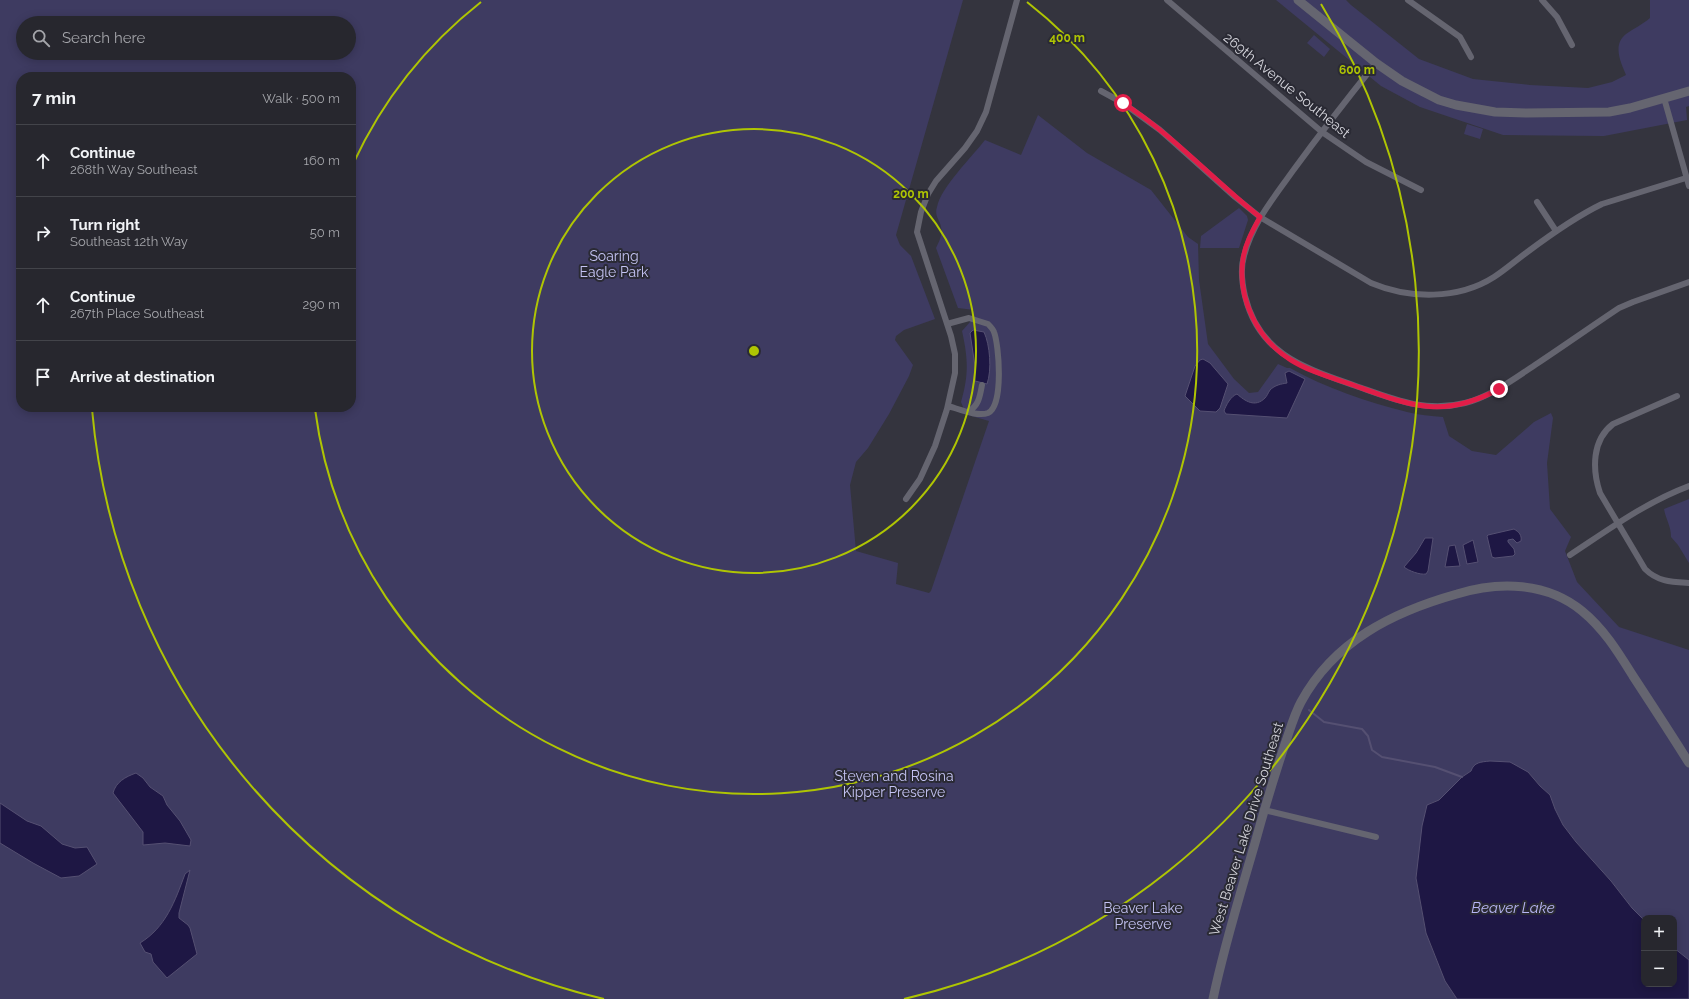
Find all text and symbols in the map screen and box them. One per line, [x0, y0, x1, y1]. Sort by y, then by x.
search box [16, 16, 356, 60]
icon: search [30, 27, 52, 49]
text: Search here [62, 29, 145, 47]
street label: 269th Avenue Southeast [1221, 29, 1354, 141]
text: 400 m [1049, 31, 1085, 45]
text: 600 m [1339, 63, 1375, 77]
text: 7 min [32, 88, 76, 108]
text: Walk · 500 m [262, 91, 340, 106]
route start [1114, 94, 1132, 112]
text: Continue [70, 144, 135, 162]
icon: ahead [32, 150, 54, 172]
text: 160 m [303, 153, 340, 168]
text: 268th Way Southeast [70, 162, 198, 177]
text: 200 m [893, 187, 929, 201]
text: Turn right [70, 216, 140, 234]
icon: right [32, 222, 54, 244]
text: 50 m [310, 225, 340, 240]
text: Southeast 12th Way [70, 234, 188, 249]
park label: Soaring Eagle Park [580, 248, 649, 280]
text: Continue [70, 288, 135, 306]
icon: ahead [32, 294, 54, 316]
text: 290 m [302, 297, 340, 312]
text: 267th Place Southeast [70, 306, 204, 321]
centre of rings [747, 344, 761, 358]
icon: arrive [32, 366, 54, 388]
text: Arrive at destination [70, 368, 215, 386]
route end [1490, 380, 1508, 398]
street label: West Beaver Lake Drive Southeast [1206, 720, 1286, 938]
park label: Steven and Rosina Kipper Preserve [834, 768, 954, 800]
water label: Beaver Lake [1471, 899, 1555, 917]
park label: Beaver Lake Preserve [1103, 900, 1183, 932]
map controls [1641, 915, 1677, 987]
button: + [1641, 915, 1677, 951]
button: − [1641, 951, 1677, 987]

